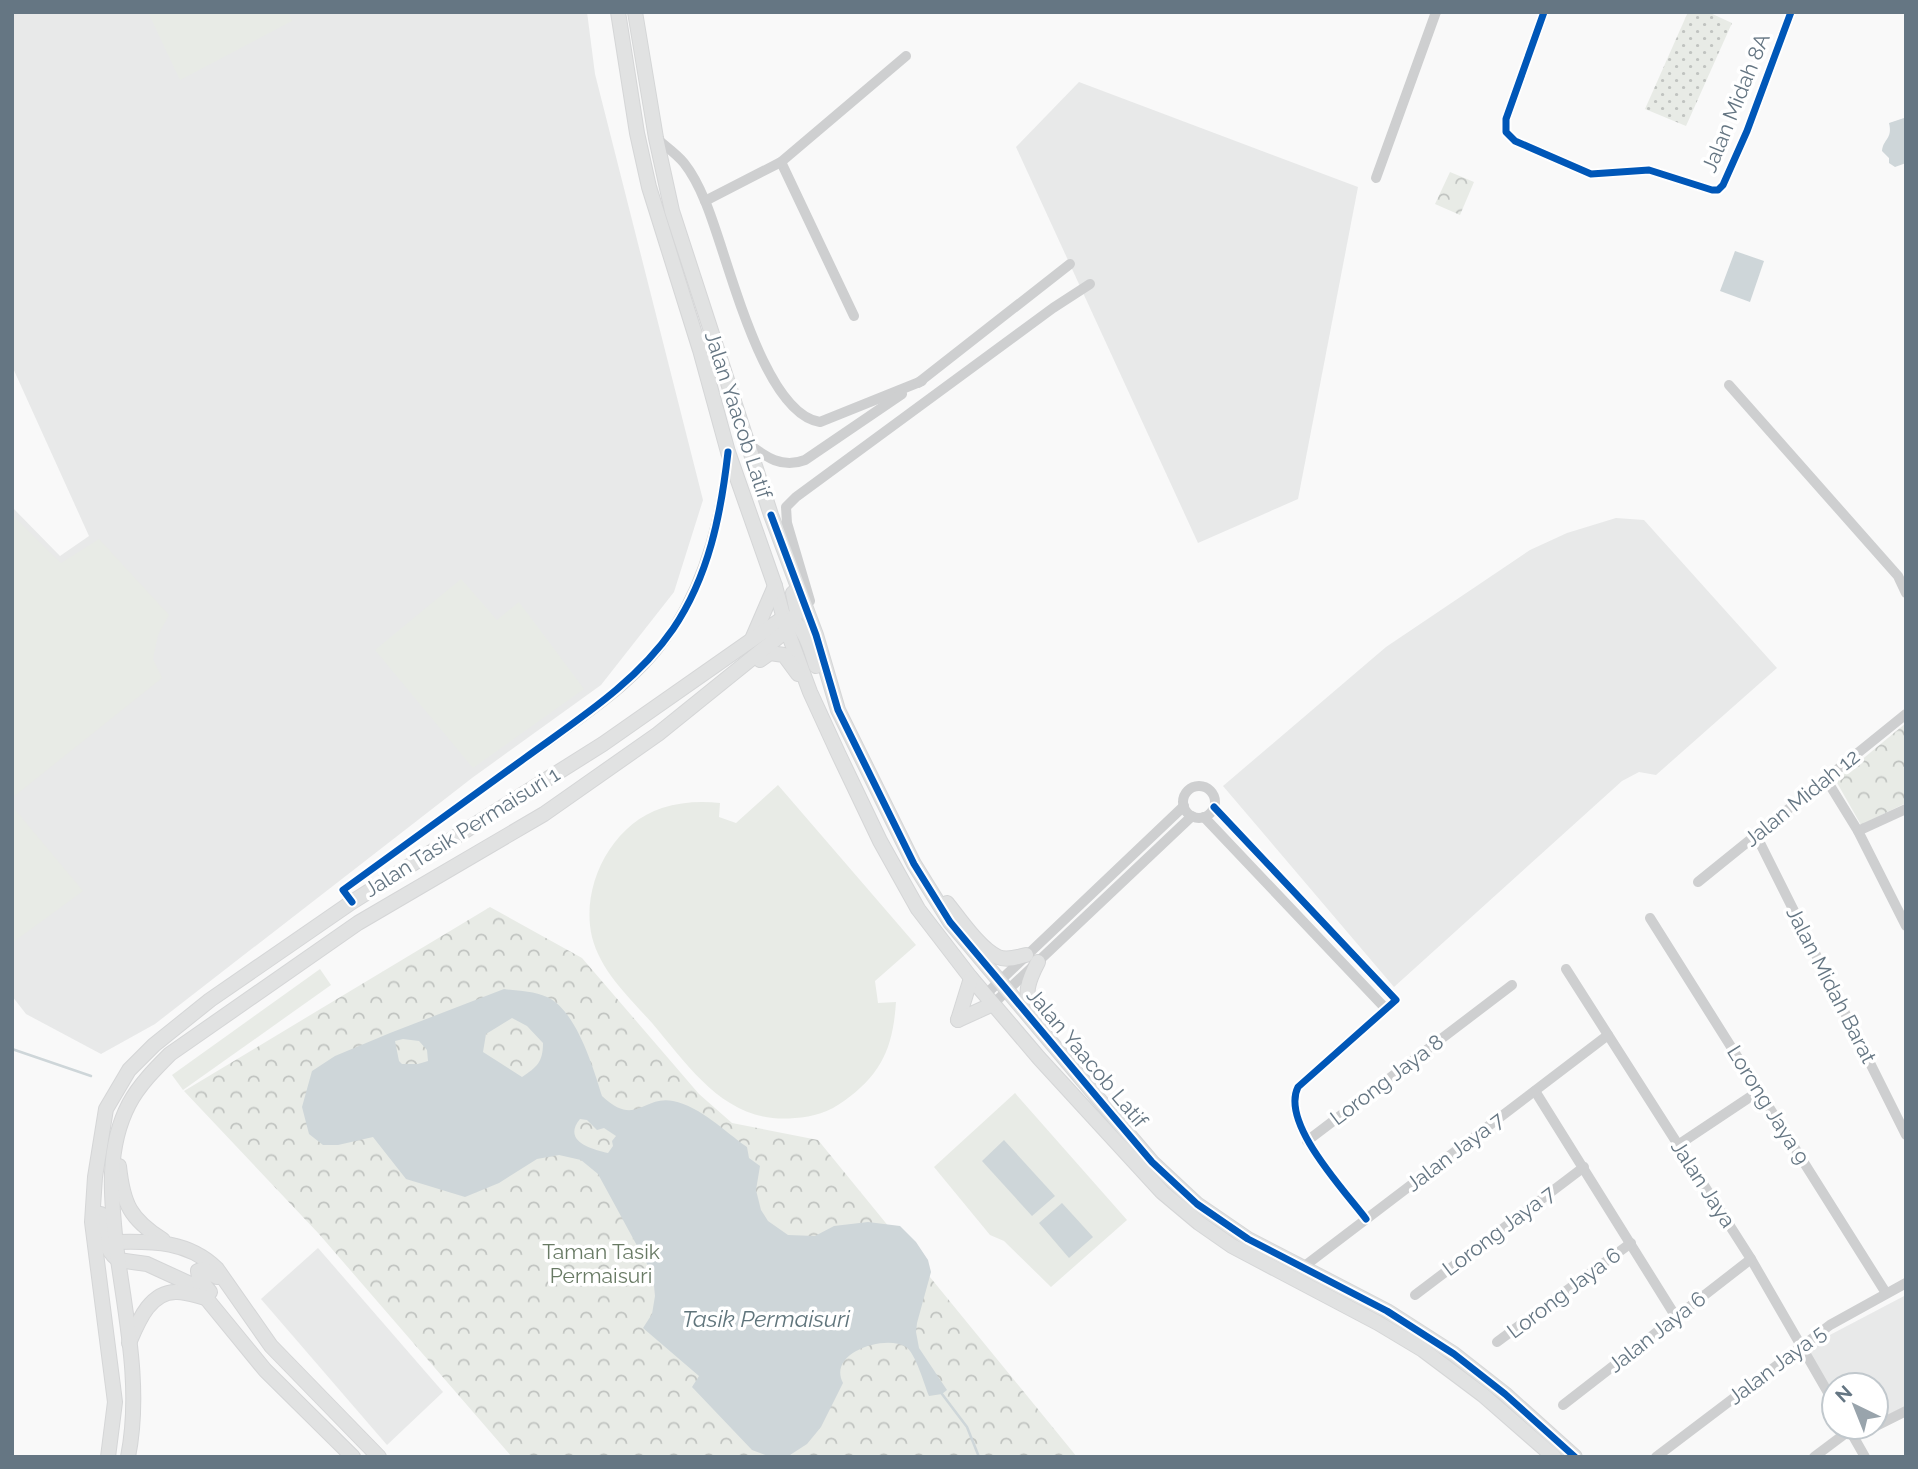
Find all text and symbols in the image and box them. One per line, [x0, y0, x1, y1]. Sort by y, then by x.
street label: Jalan Midah 8A [1696, 30, 1775, 176]
street label: Jalan Yaacob Latif [700, 328, 778, 503]
street label: Jalan Midah 12 [1739, 743, 1864, 852]
street label: Jalan Tasik Permaisuri 1 [359, 761, 564, 902]
street label: Jalan Midah Barat [1781, 902, 1882, 1067]
street label: Jalan Yaacob Latif [1022, 983, 1154, 1133]
street label: Lorong Jaya 8 [1325, 1029, 1448, 1130]
street label: Lorong Jaya 9 [1722, 1041, 1815, 1169]
street label: Jalan Jaya 7 [1401, 1106, 1509, 1196]
street label: Jalan Jaya [1666, 1135, 1741, 1232]
street label: Lorong Jaya 7 [1438, 1180, 1560, 1281]
park label: Taman Tasik Permaisuri [542, 1239, 660, 1288]
street label: Lorong Jaya 6 [1502, 1242, 1625, 1343]
street label: Jalan Jaya 6 [1603, 1286, 1711, 1378]
water label: Tasik Permaisuri [682, 1305, 851, 1332]
street label: Jalan Jaya 5 [1723, 1320, 1831, 1409]
north arrow [1820, 1371, 1890, 1441]
text: N [1831, 1381, 1856, 1407]

